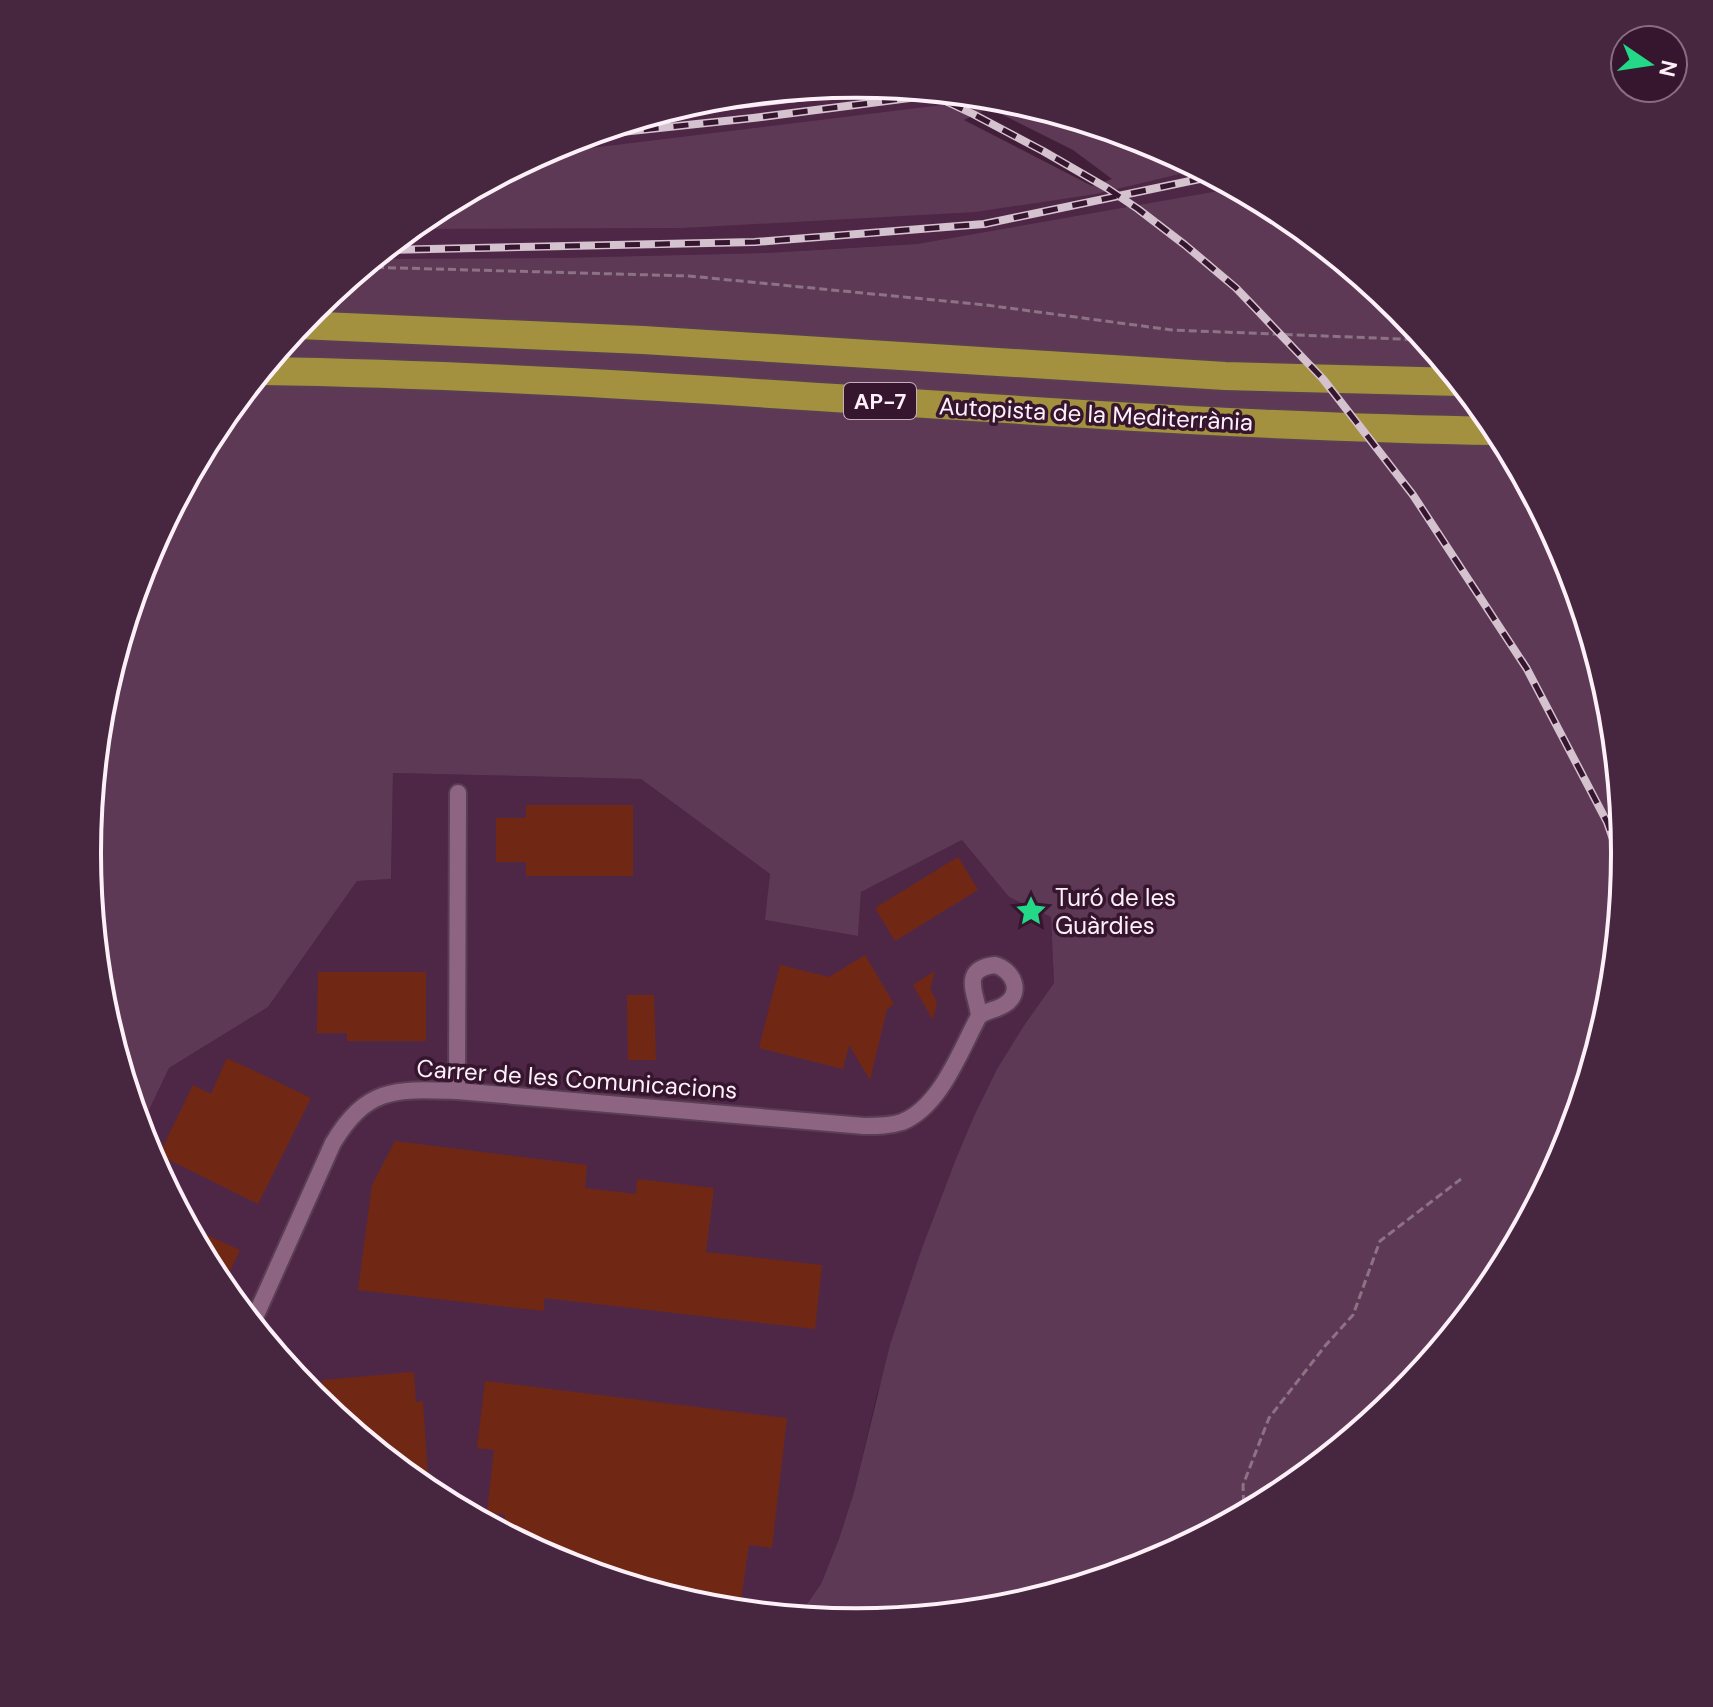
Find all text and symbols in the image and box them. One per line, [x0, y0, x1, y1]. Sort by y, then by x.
north arrow [1609, 24, 1689, 104]
text: N [1652, 57, 1684, 79]
road number: AP-7 [844, 383, 916, 419]
street label: Autopista de la Mediterrània [938, 390, 1254, 438]
place label: Turó de les Guàrdies [1055, 882, 1176, 941]
place icon: Turó de les Guàrdies [1014, 894, 1048, 928]
street label: Carrer de les Comunicacions [416, 1052, 738, 1106]

